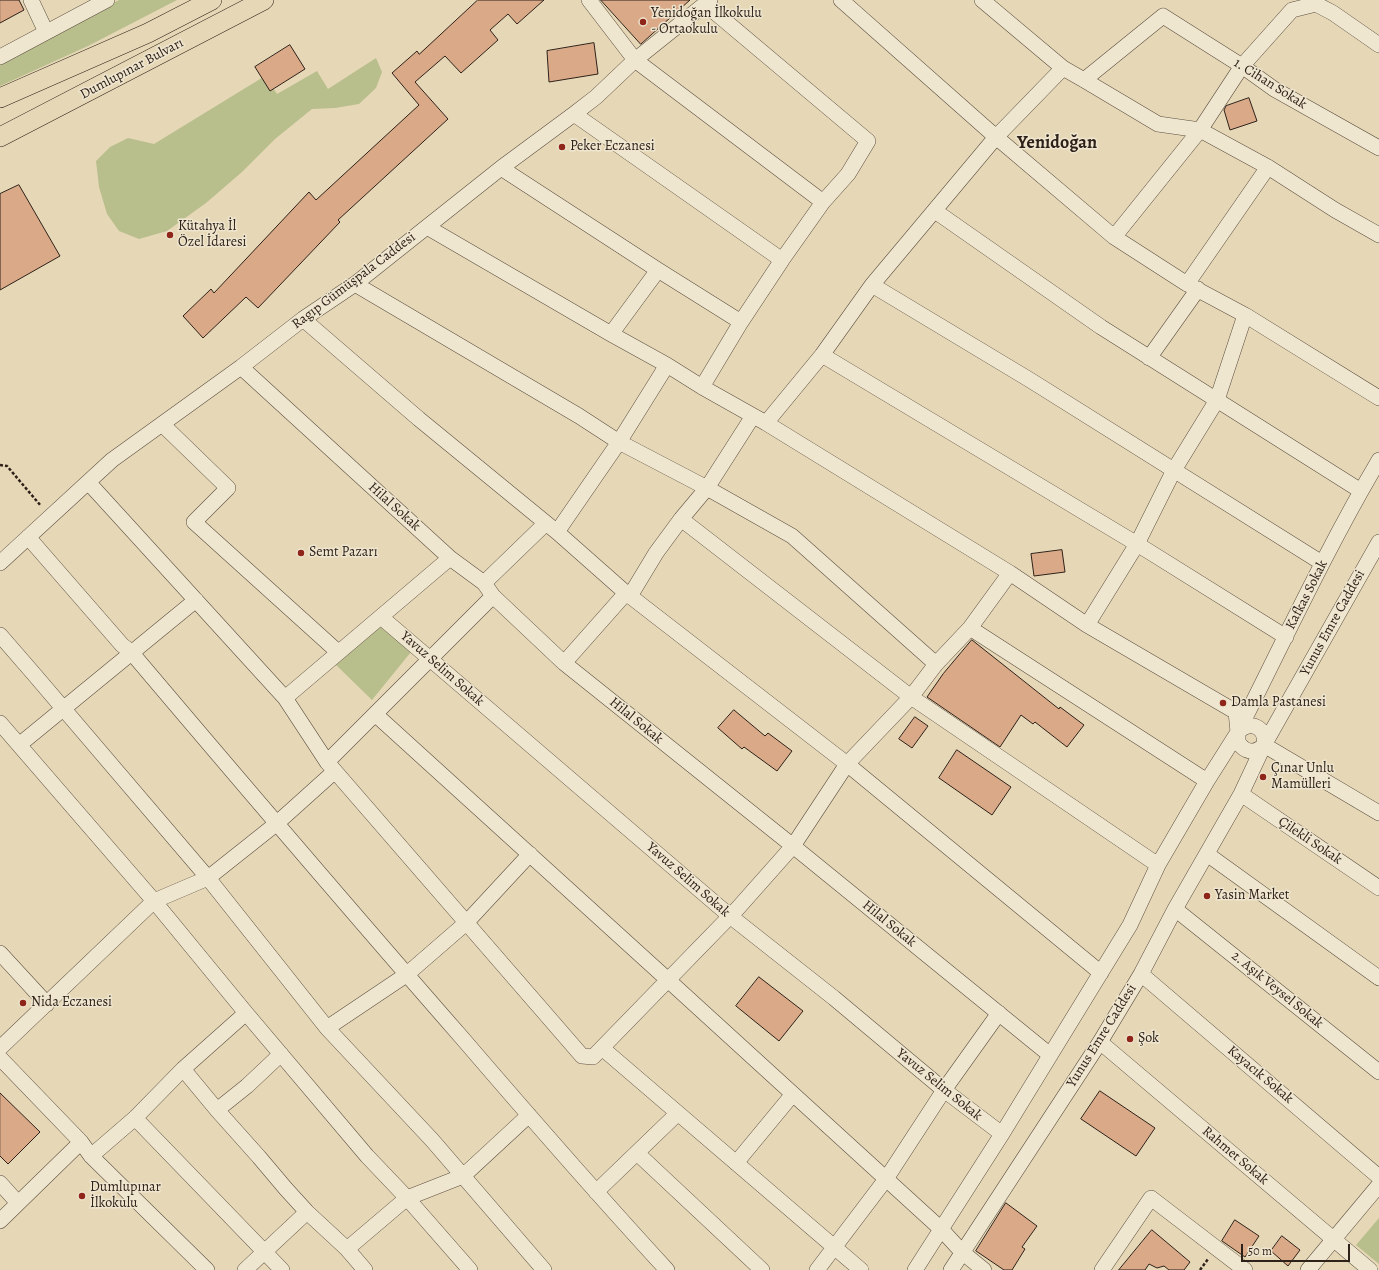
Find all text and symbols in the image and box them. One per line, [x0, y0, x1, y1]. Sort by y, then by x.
place label: Yenidoğan İlkokulu - Ortaokulu [651, 6, 762, 38]
marker: Yenidoğan İlkokulu - Ortaokulu [638, 17, 648, 27]
street label: Dumlupınar Bulvarı [77, 35, 187, 103]
street label: 1. Cihan Sokak [1230, 55, 1310, 113]
district label: Yenidoğan [1017, 133, 1097, 155]
place label: Peker Eczanesi [570, 139, 655, 155]
marker: Peker Eczanesi [557, 142, 567, 152]
place label: Kütahya İl Özel İdaresi [178, 219, 246, 252]
street label: Ragıp Gümüşpala Caddesi [289, 229, 419, 333]
marker: Kütahya İl Özel İdaresi [165, 230, 175, 240]
street label: Hilal Sokak [364, 479, 424, 535]
place label: Semt Pazarı [309, 545, 378, 561]
marker: Semt Pazarı [296, 548, 306, 558]
street label: Kafkas Sokak [1282, 557, 1332, 633]
street label: Yunus Emre Caddesi [1297, 567, 1369, 679]
street label: Yavuz Selim Sokak [397, 628, 487, 710]
street label: Hilal Sokak [606, 694, 666, 748]
place label: Damla Pastanesi [1231, 695, 1326, 711]
marker: Damla Pastanesi [1218, 698, 1228, 708]
place label: Çınar Unlu Mamülleri [1271, 761, 1334, 794]
marker: Çınar Unlu Mamülleri [1258, 772, 1268, 782]
street label: Çilekli Sokak [1275, 813, 1345, 869]
street label: Yavuz Selim Sokak [643, 839, 733, 921]
place label: Yasin Market [1215, 888, 1289, 904]
marker: Yasin Market [1202, 891, 1212, 901]
street label: Hilal Sokak [859, 897, 919, 951]
street label: 2. Aşık Veysel Sokak [1228, 948, 1326, 1032]
street label: Yunus Emre Caddesi [1064, 981, 1140, 1091]
place label: Nida Eczanesi [31, 995, 112, 1011]
marker: Nida Eczanesi [18, 998, 28, 1008]
place label: Şok [1138, 1031, 1159, 1047]
marker: Şok [1125, 1034, 1135, 1044]
street label: Kayacık Sokak [1223, 1042, 1297, 1108]
street label: Yavuz Selim Sokak [893, 1045, 985, 1125]
street label: Rahmet Sokak [1198, 1123, 1272, 1189]
place label: Dumlupınar İlkokulu [90, 1180, 161, 1212]
marker: Dumlupınar İlkokulu [77, 1191, 87, 1201]
scale bar [1243, 1236, 1352, 1262]
text: 50 m [1248, 1243, 1272, 1259]

